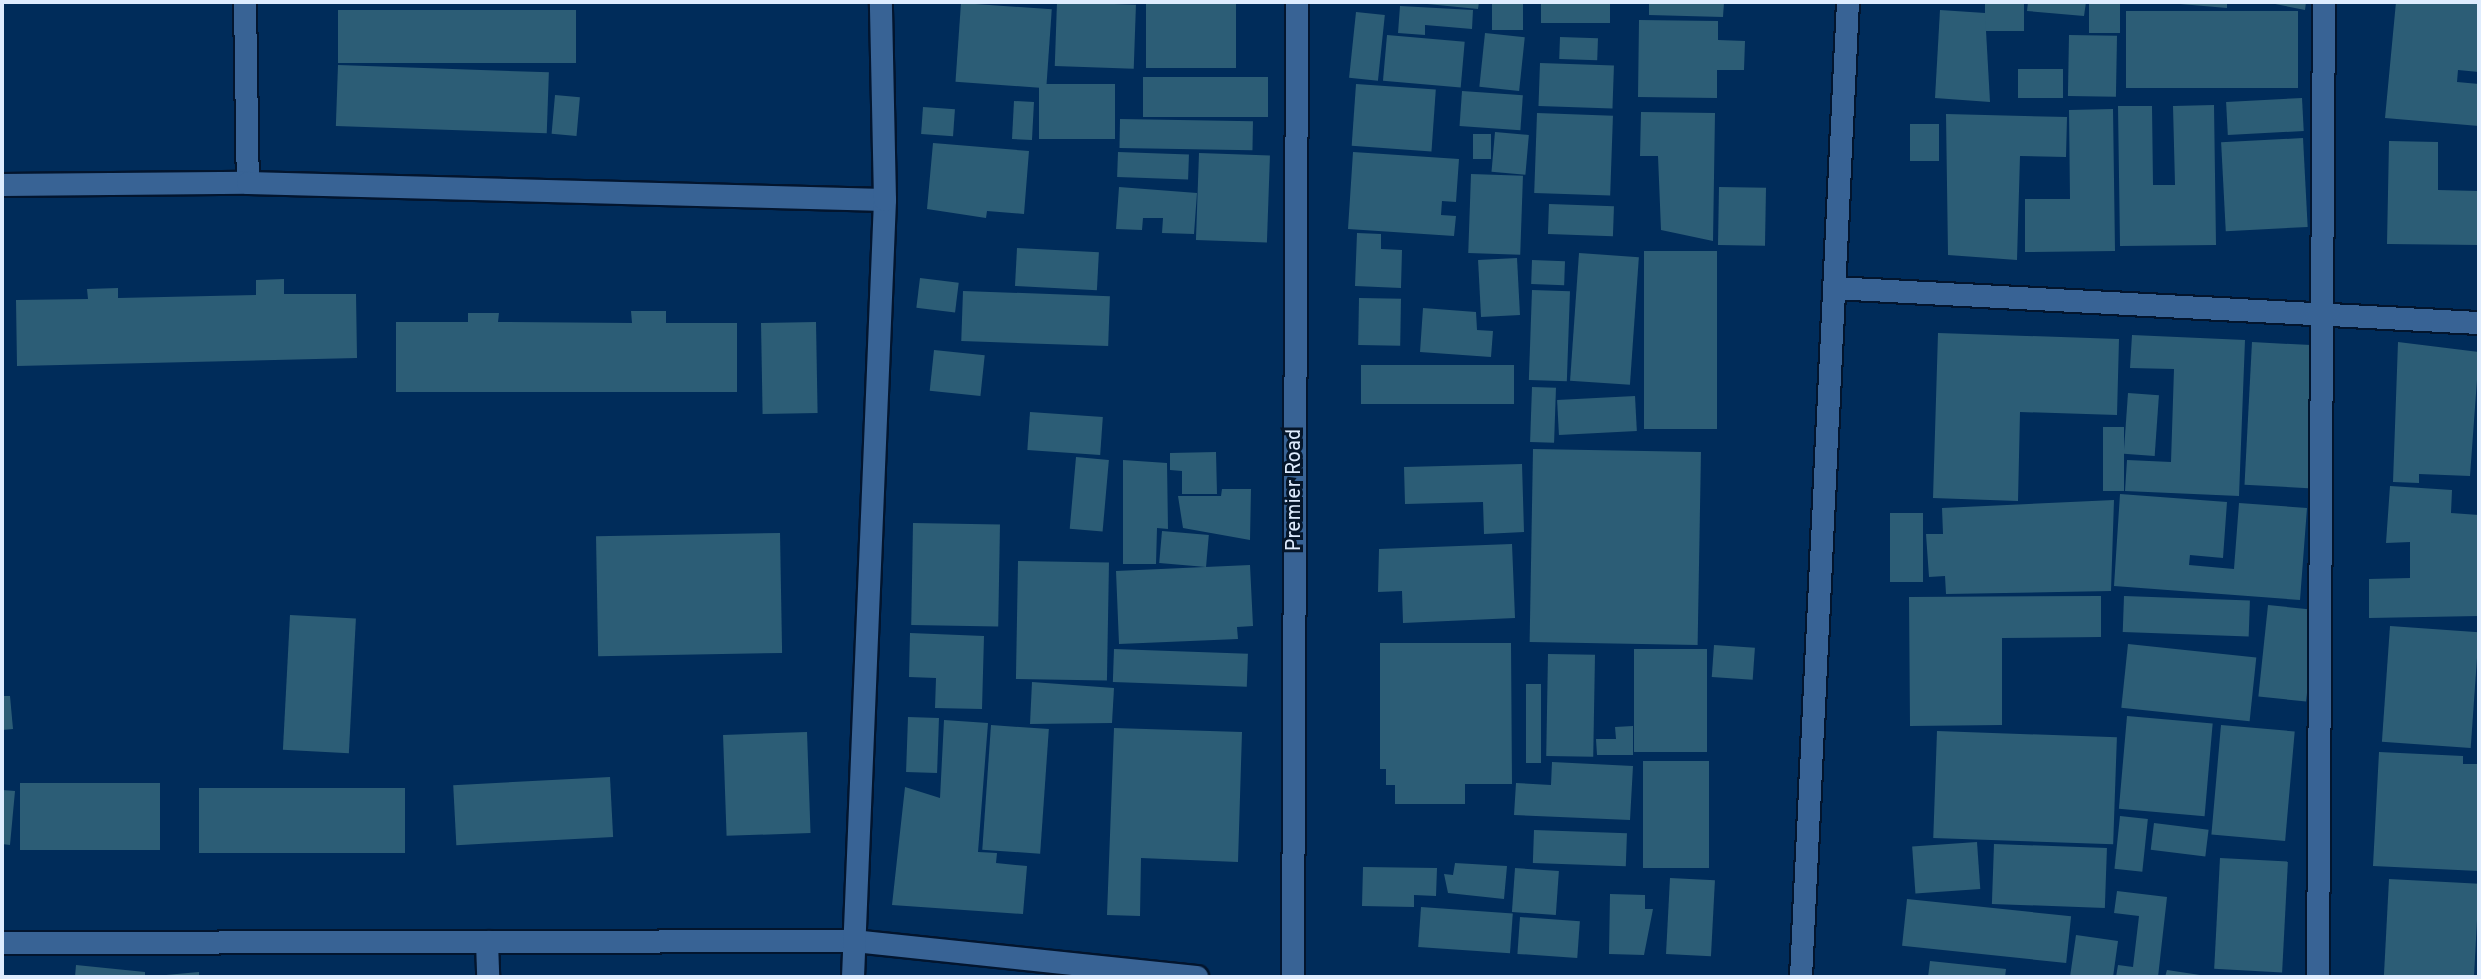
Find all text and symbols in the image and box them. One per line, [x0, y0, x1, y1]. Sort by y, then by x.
street label: Premier Road [1283, 429, 1307, 551]

